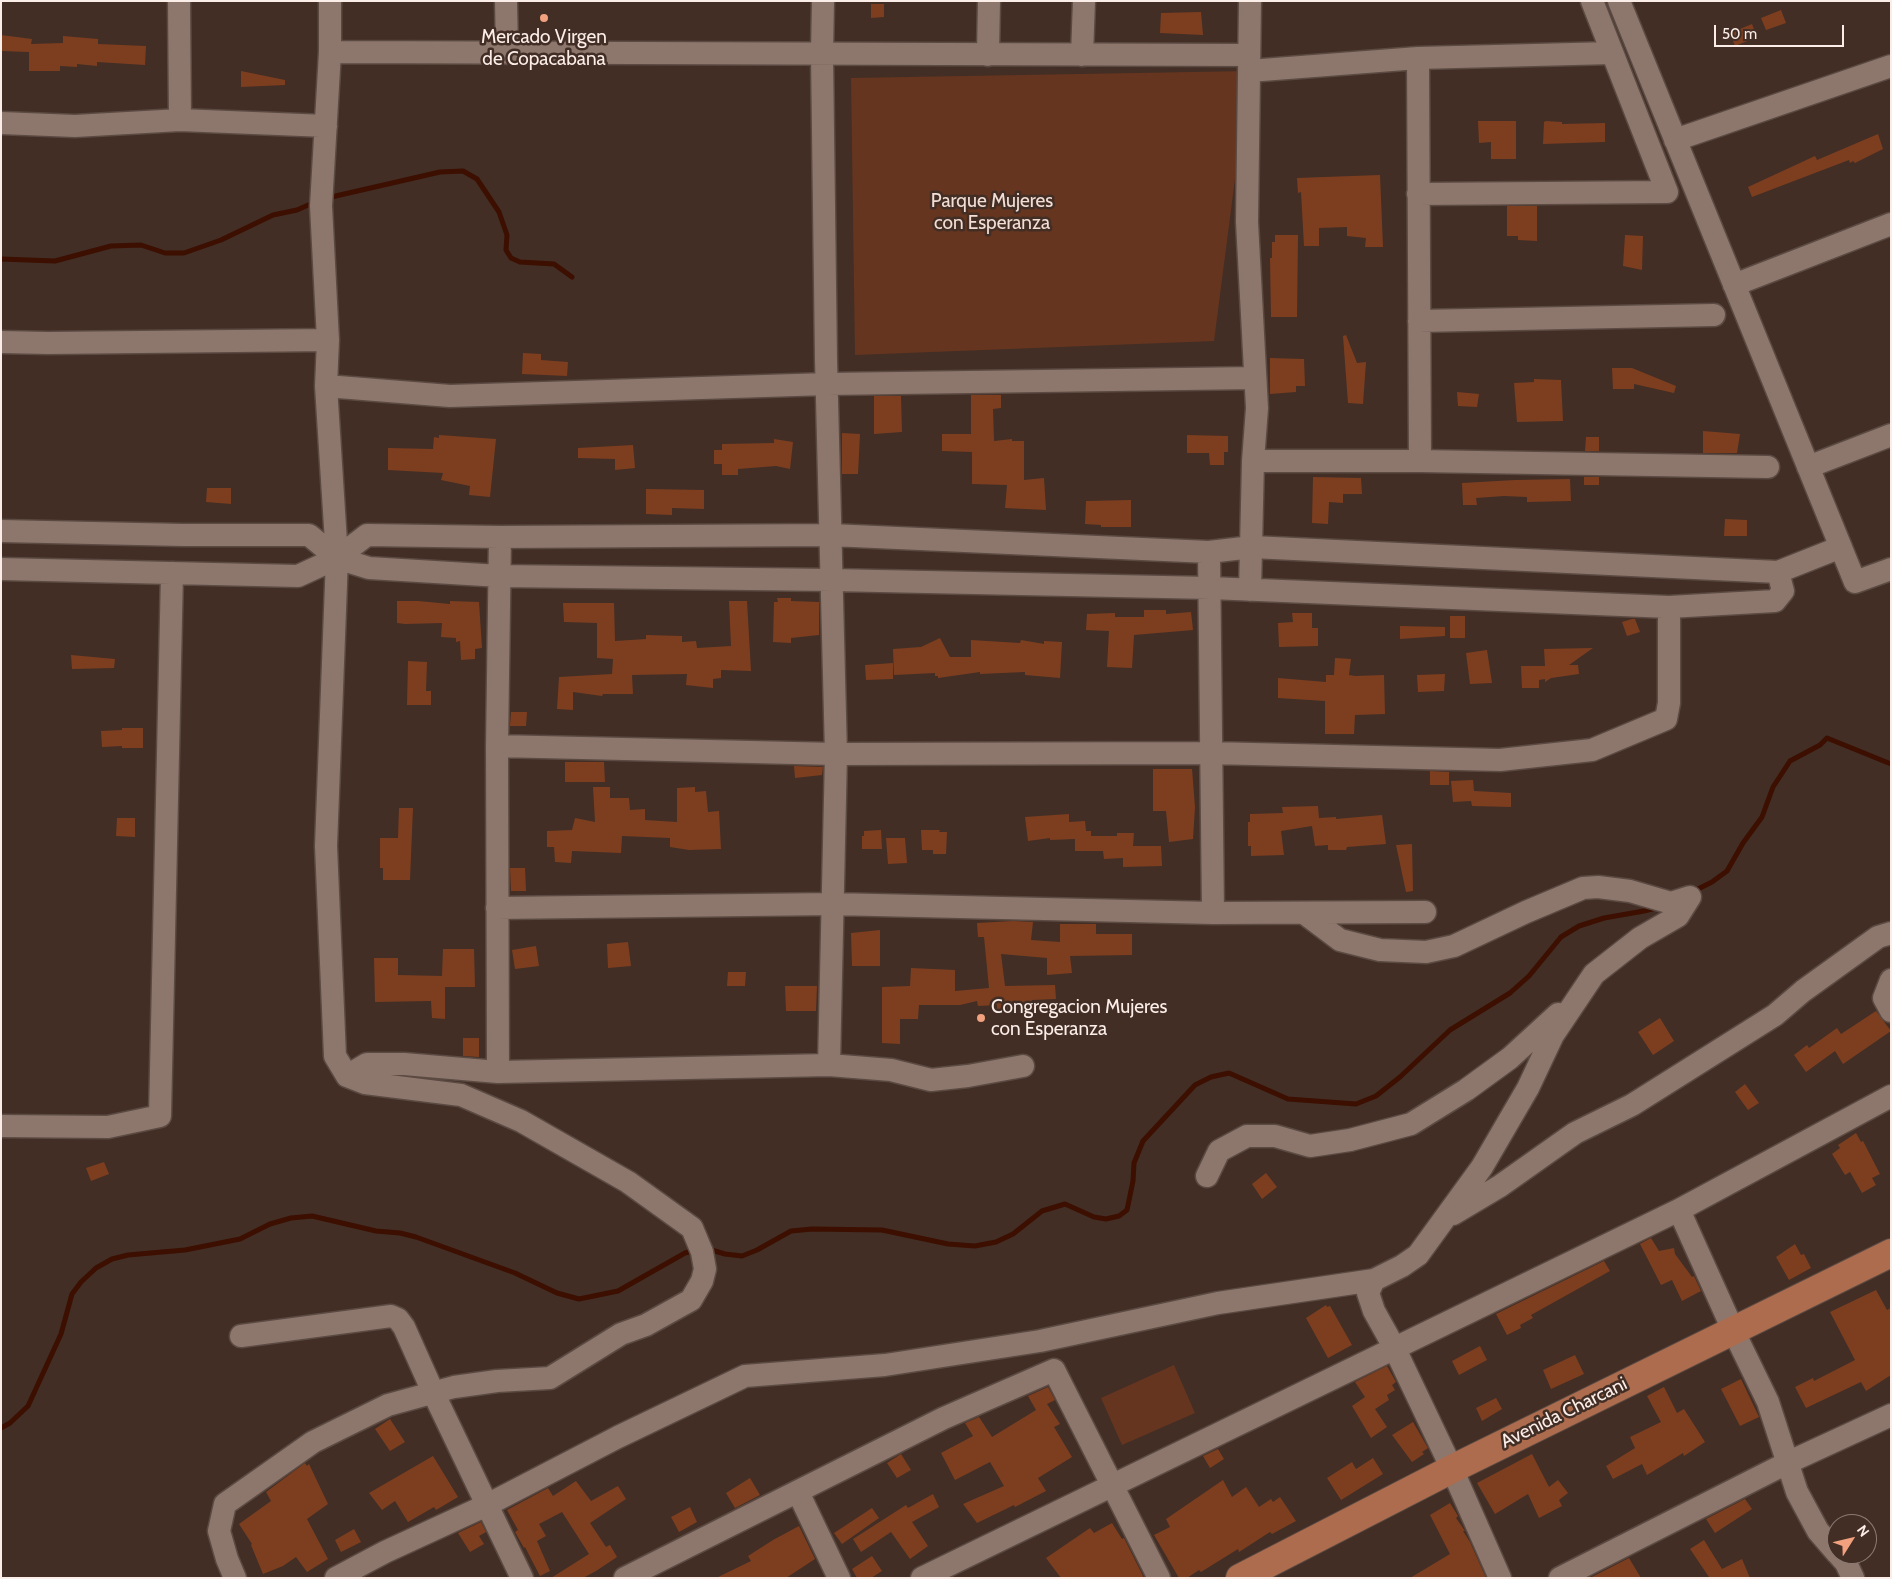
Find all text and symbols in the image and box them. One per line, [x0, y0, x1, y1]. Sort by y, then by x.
marker: Mercado Virgen de Copacabana [538, 12, 550, 24]
scale bar [1717, 15, 1847, 47]
text: 50 m [1722, 25, 1757, 43]
place label: Mercado Virgen de Copacabana [481, 26, 607, 70]
park label: Parque Mujeres con Esperanza [931, 190, 1053, 234]
place label: Congregacion Mujeres con Esperanza [991, 996, 1167, 1040]
marker: Congregacion Mujeres con Esperanza [975, 1012, 987, 1024]
street label: Avenida Charcani [1497, 1373, 1631, 1453]
north arrow [1827, 1514, 1877, 1564]
text: N [1853, 1521, 1874, 1540]

